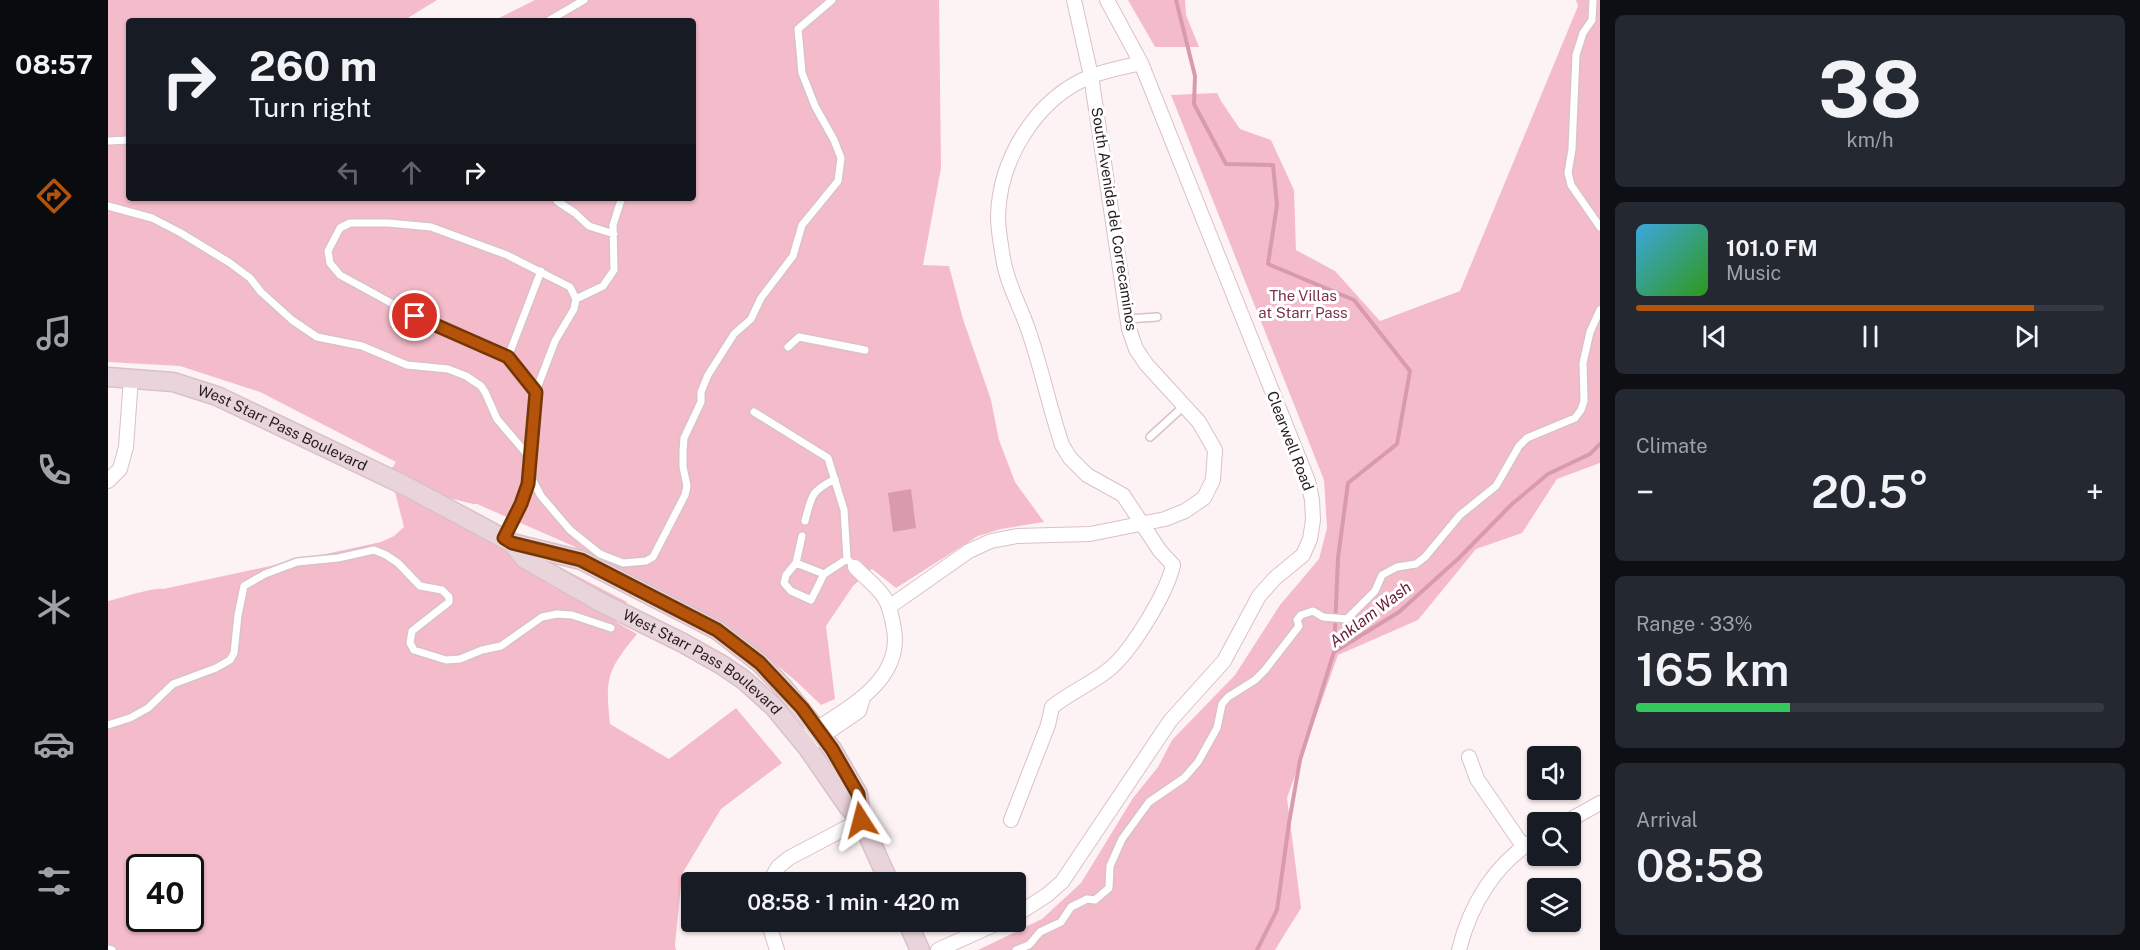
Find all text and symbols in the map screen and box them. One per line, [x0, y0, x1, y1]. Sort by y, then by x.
text: 260 m [249, 41, 377, 90]
icon: right [150, 42, 228, 120]
text: 38 [1818, 43, 1922, 135]
text: 08:57 [15, 48, 93, 80]
text: Turn right [249, 91, 372, 123]
street label: South Avenida del Correcaminos [1088, 106, 1141, 332]
text: km/h [1846, 128, 1894, 152]
icon: left [332, 156, 365, 189]
icon: ahead [395, 156, 428, 189]
icon: right [458, 156, 491, 189]
icon: directions [33, 175, 75, 217]
text: 101.0 FM [1726, 235, 1818, 261]
text: Music [1726, 261, 1781, 285]
park label: The Villas at Starr Pass [1258, 287, 1348, 321]
pin [389, 290, 440, 341]
icon: arrive [398, 299, 431, 332]
icon: music [33, 312, 75, 354]
icon: previous [1698, 320, 1731, 353]
icon: pause [1854, 320, 1887, 353]
icon: next [2010, 320, 2043, 353]
street label: West Starr Pass Boulevard [196, 381, 370, 474]
street label: Clearwell Road [1264, 389, 1317, 493]
text: Climate [1636, 434, 1708, 458]
icon: phone [33, 449, 75, 491]
text: 20.5° [1811, 465, 1929, 518]
text: − [1636, 473, 1654, 511]
text: + [2086, 473, 2104, 511]
water label: Anklam Wash [1326, 577, 1415, 651]
icon: climate [33, 586, 75, 628]
street label: West Starr Pass Boulevard [620, 606, 785, 718]
text: Range · 33% [1636, 612, 1753, 636]
text: 165 km [1636, 643, 1789, 696]
icon: car [33, 723, 75, 765]
map controls [1527, 746, 1581, 932]
button: sound [1527, 746, 1581, 800]
position arrow [829, 788, 893, 852]
text: Arrival [1636, 808, 1698, 832]
button: search [1527, 812, 1581, 866]
text: 08:58 [1636, 839, 1764, 892]
speed limit sign: 40 [126, 854, 204, 932]
icon: filters [33, 860, 75, 902]
button: layers [1527, 878, 1581, 932]
text: 08:58 · 1 min · 420 m [747, 889, 960, 915]

